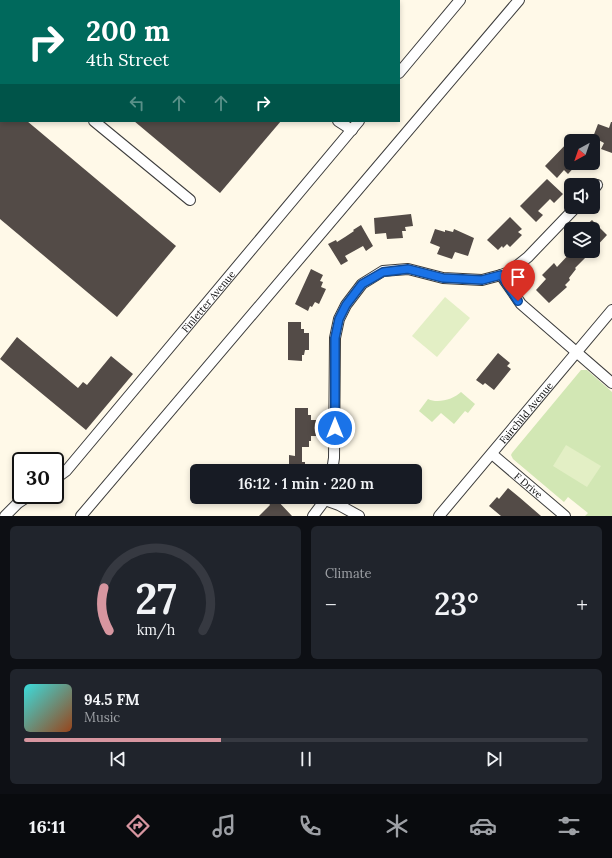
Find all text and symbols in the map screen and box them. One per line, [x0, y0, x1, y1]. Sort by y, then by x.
text: 200 m [86, 13, 170, 49]
icon: right [20, 16, 72, 68]
text: 4th Street [86, 48, 169, 71]
icon: left [126, 92, 148, 114]
icon: ahead [168, 92, 190, 114]
icon: ahead [210, 92, 232, 114]
icon: right [252, 92, 274, 114]
north arrow [564, 134, 600, 170]
map controls [564, 134, 600, 258]
button: sound [564, 178, 600, 214]
button: layers [564, 222, 600, 258]
pin [501, 260, 535, 301]
icon: arrive [507, 266, 529, 288]
street label: Finletter Avenue [179, 267, 238, 335]
street label: Fairchild Avenue [496, 379, 556, 446]
position arrow [314, 407, 356, 449]
speed limit sign: 30 [12, 452, 64, 504]
street label: F Drive [512, 469, 546, 501]
text: 16:12 · 1 min · 220 m [238, 474, 374, 493]
text: Climate [325, 565, 372, 582]
text: 27 [135, 571, 176, 624]
text: 23° [434, 585, 479, 623]
text: − [325, 590, 337, 618]
text: + [576, 590, 588, 618]
text: km/h [136, 620, 175, 639]
text: 94.5 FM [84, 690, 140, 709]
text: Music [84, 709, 120, 726]
icon: previous [107, 748, 129, 770]
icon: pause [295, 748, 317, 770]
icon: next [483, 748, 505, 770]
icon: directions [124, 812, 152, 840]
icon: music [210, 812, 238, 840]
icon: phone [296, 812, 324, 840]
icon: climate [383, 812, 411, 840]
icon: car [469, 812, 497, 840]
icon: filters [555, 812, 583, 840]
text: 16:11 [29, 815, 66, 838]

